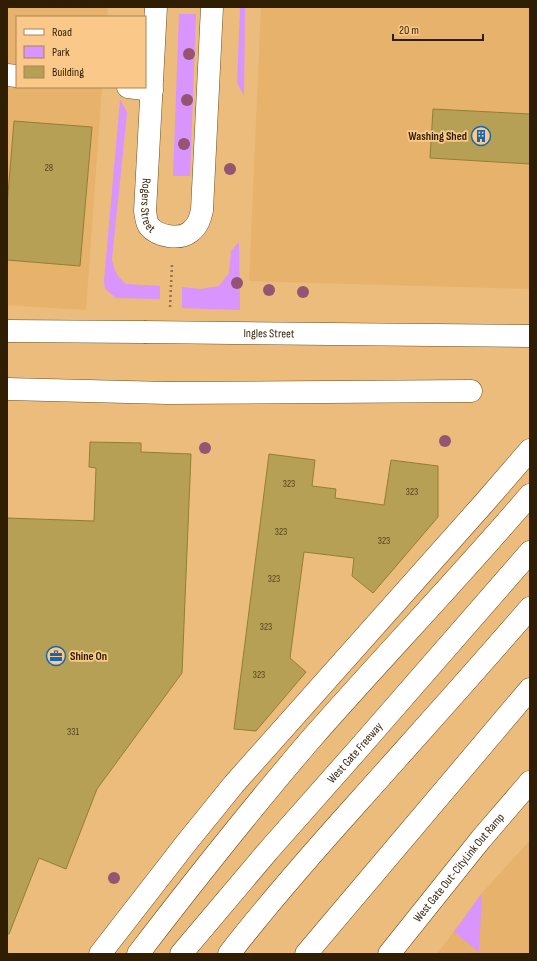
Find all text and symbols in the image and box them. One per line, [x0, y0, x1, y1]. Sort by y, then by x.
legend [16, 16, 146, 88]
scale bar [393, 16, 483, 42]
text: 20 m [399, 23, 419, 38]
text: Road [52, 25, 72, 40]
text: Park [52, 45, 70, 60]
text: Building [52, 65, 84, 80]
building icon: Washing Shed [470, 125, 492, 147]
place label: Washing Shed [408, 129, 467, 144]
house number: 28 [45, 162, 53, 174]
street label: Rogers Street [137, 178, 158, 237]
street label: Ingles Street [243, 326, 295, 342]
house number: 323 [283, 478, 295, 490]
house number: 323 [406, 486, 418, 498]
house number: 323 [275, 526, 287, 538]
house number: 323 [378, 535, 390, 547]
house number: 323 [268, 573, 280, 585]
house number: 323 [260, 621, 272, 633]
office icon: Shine On [45, 645, 67, 667]
place label: Shine On [70, 649, 107, 664]
house number: 323 [253, 669, 265, 681]
street label: West Gate Freeway [324, 719, 386, 787]
house number: 331 [67, 726, 79, 738]
street label: West Gate Out-CityLink Out Ramp [410, 810, 508, 926]

